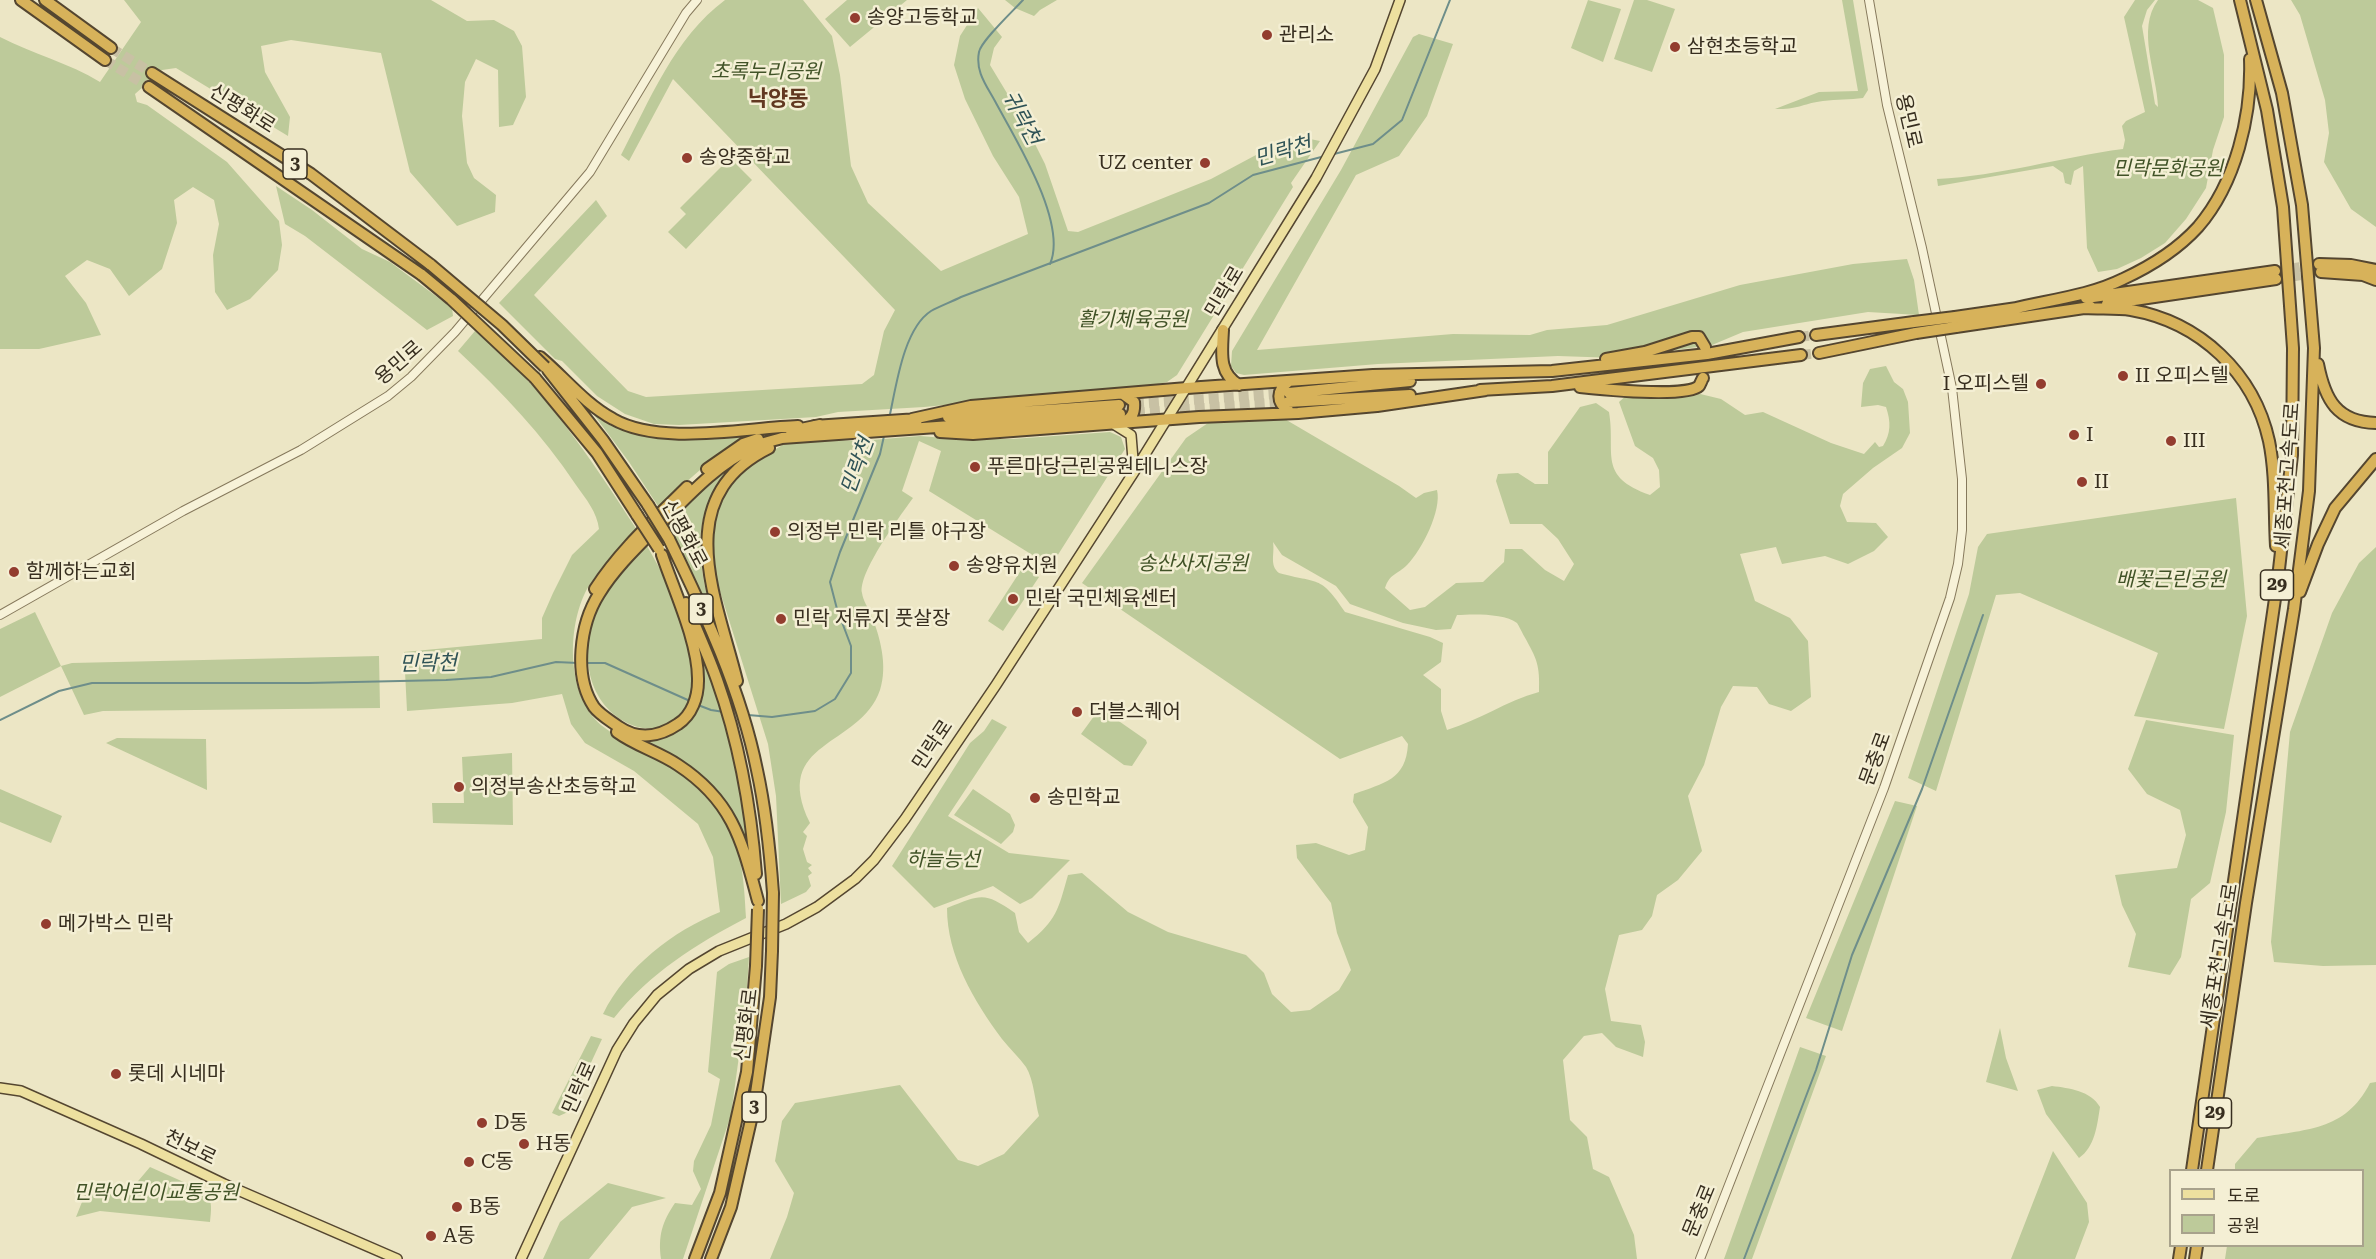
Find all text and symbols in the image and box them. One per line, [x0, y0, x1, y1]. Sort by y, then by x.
place label: 송양고등학교 [867, 6, 977, 30]
marker: 송양고등학교 [848, 11, 862, 25]
place label: 관리소 [1279, 23, 1334, 47]
marker: 관리소 [1260, 28, 1274, 42]
place label: 삼현초등학교 [1687, 35, 1797, 59]
marker: 삼현초등학교 [1668, 40, 1682, 54]
park label: 초록누리공원 [711, 60, 821, 84]
street label: 신평화로 [204, 79, 280, 139]
water label: 귀락천 [996, 86, 1046, 150]
district label: 낙양동 [748, 87, 808, 113]
street label: 용민로 [1890, 91, 1926, 151]
water label: 민락천 [1252, 132, 1314, 172]
place label: 송양중학교 [699, 146, 791, 170]
road number: 3 [283, 149, 307, 179]
marker: 송양중학교 [680, 151, 694, 165]
place label: UZ center [1098, 151, 1193, 175]
marker: UZ center [1198, 156, 1212, 170]
park label: 민락문화공원 [2113, 157, 2223, 181]
street label: 민락로 [1200, 262, 1250, 322]
park label: 활기체육공원 [1078, 308, 1188, 332]
street label: 용민로 [370, 336, 428, 390]
place label: II 오피스텔 [2135, 364, 2229, 388]
marker: II 오피스텔 [2116, 369, 2130, 383]
place label: I 오피스텔 [1943, 372, 2029, 396]
marker: I 오피스텔 [2034, 377, 2048, 391]
street label: 세종포천고속도로 [2271, 402, 2305, 550]
place label: I [2086, 423, 2093, 447]
marker: I [2067, 428, 2081, 442]
place label: III [2183, 429, 2205, 453]
water label: 민락천 [836, 434, 880, 498]
marker: III [2164, 434, 2178, 448]
place label: 푸른마당근린공원테니스장 [987, 455, 1208, 479]
marker: 푸른마당근린공원테니스장 [968, 460, 982, 474]
place label: II [2094, 470, 2109, 494]
marker: II [2075, 475, 2089, 489]
street label: 신평화로 [656, 496, 712, 572]
place label: 의정부 민락 리틀 야구장 [787, 520, 986, 544]
marker: 의정부 민락 리틀 야구장 [768, 525, 782, 539]
park label: 송산사지공원 [1138, 552, 1248, 576]
place label: 송양유치원 [966, 554, 1058, 578]
marker: 송양유치원 [947, 559, 961, 573]
place label: 함께하는교회 [26, 560, 136, 584]
marker: 함께하는교회 [7, 565, 21, 579]
park label: 배꽃근린공원 [2116, 568, 2226, 592]
road number: 29 [2260, 570, 2294, 600]
place label: 민락 국민체육센터 [1025, 587, 1177, 611]
marker: 민락 국민체육센터 [1006, 592, 1020, 606]
road number: 3 [689, 594, 713, 624]
place label: 민락 저류지 풋살장 [793, 607, 950, 631]
marker: 민락 저류지 풋살장 [774, 612, 788, 626]
water label: 민락천 [399, 651, 457, 677]
place label: 더블스퀘어 [1089, 700, 1181, 724]
marker: 더블스퀘어 [1070, 705, 1084, 719]
street label: 민락로 [908, 715, 958, 775]
street label: 문충로 [1855, 729, 1897, 789]
place label: 의정부송산초등학교 [471, 775, 637, 799]
marker: 의정부송산초등학교 [452, 780, 466, 794]
place label: 송민학교 [1047, 786, 1121, 810]
marker: 송민학교 [1028, 791, 1042, 805]
park label: 하늘능선 [906, 848, 980, 872]
street label: 세종포천고속도로 [2197, 881, 2243, 1031]
place label: 메가박스 민락 [58, 912, 173, 936]
marker: 메가박스 민락 [39, 917, 53, 931]
street label: 신평화로 [731, 987, 763, 1063]
street label: 민락로 [558, 1058, 602, 1118]
place label: 롯데 시네마 [128, 1062, 225, 1086]
marker: 롯데 시네마 [109, 1067, 123, 1081]
road number: 3 [742, 1092, 766, 1122]
road number: 29 [2198, 1098, 2232, 1128]
place label: D동 [494, 1111, 528, 1135]
marker: D동 [475, 1116, 489, 1130]
street label: 천보로 [160, 1125, 220, 1171]
place label: H동 [536, 1132, 571, 1156]
marker: H동 [517, 1137, 531, 1151]
place label: C동 [481, 1150, 514, 1174]
marker: C동 [462, 1155, 476, 1169]
legend [2169, 1169, 2364, 1247]
park label: 민락어린이교통공원 [73, 1181, 239, 1205]
street label: 문충로 [1679, 1181, 1721, 1241]
text: 도로 [2227, 1185, 2260, 1206]
place label: B동 [469, 1195, 501, 1219]
marker: B동 [450, 1200, 464, 1214]
text: 공원 [2227, 1215, 2260, 1236]
place label: A동 [443, 1224, 475, 1248]
marker: A동 [424, 1229, 438, 1243]

